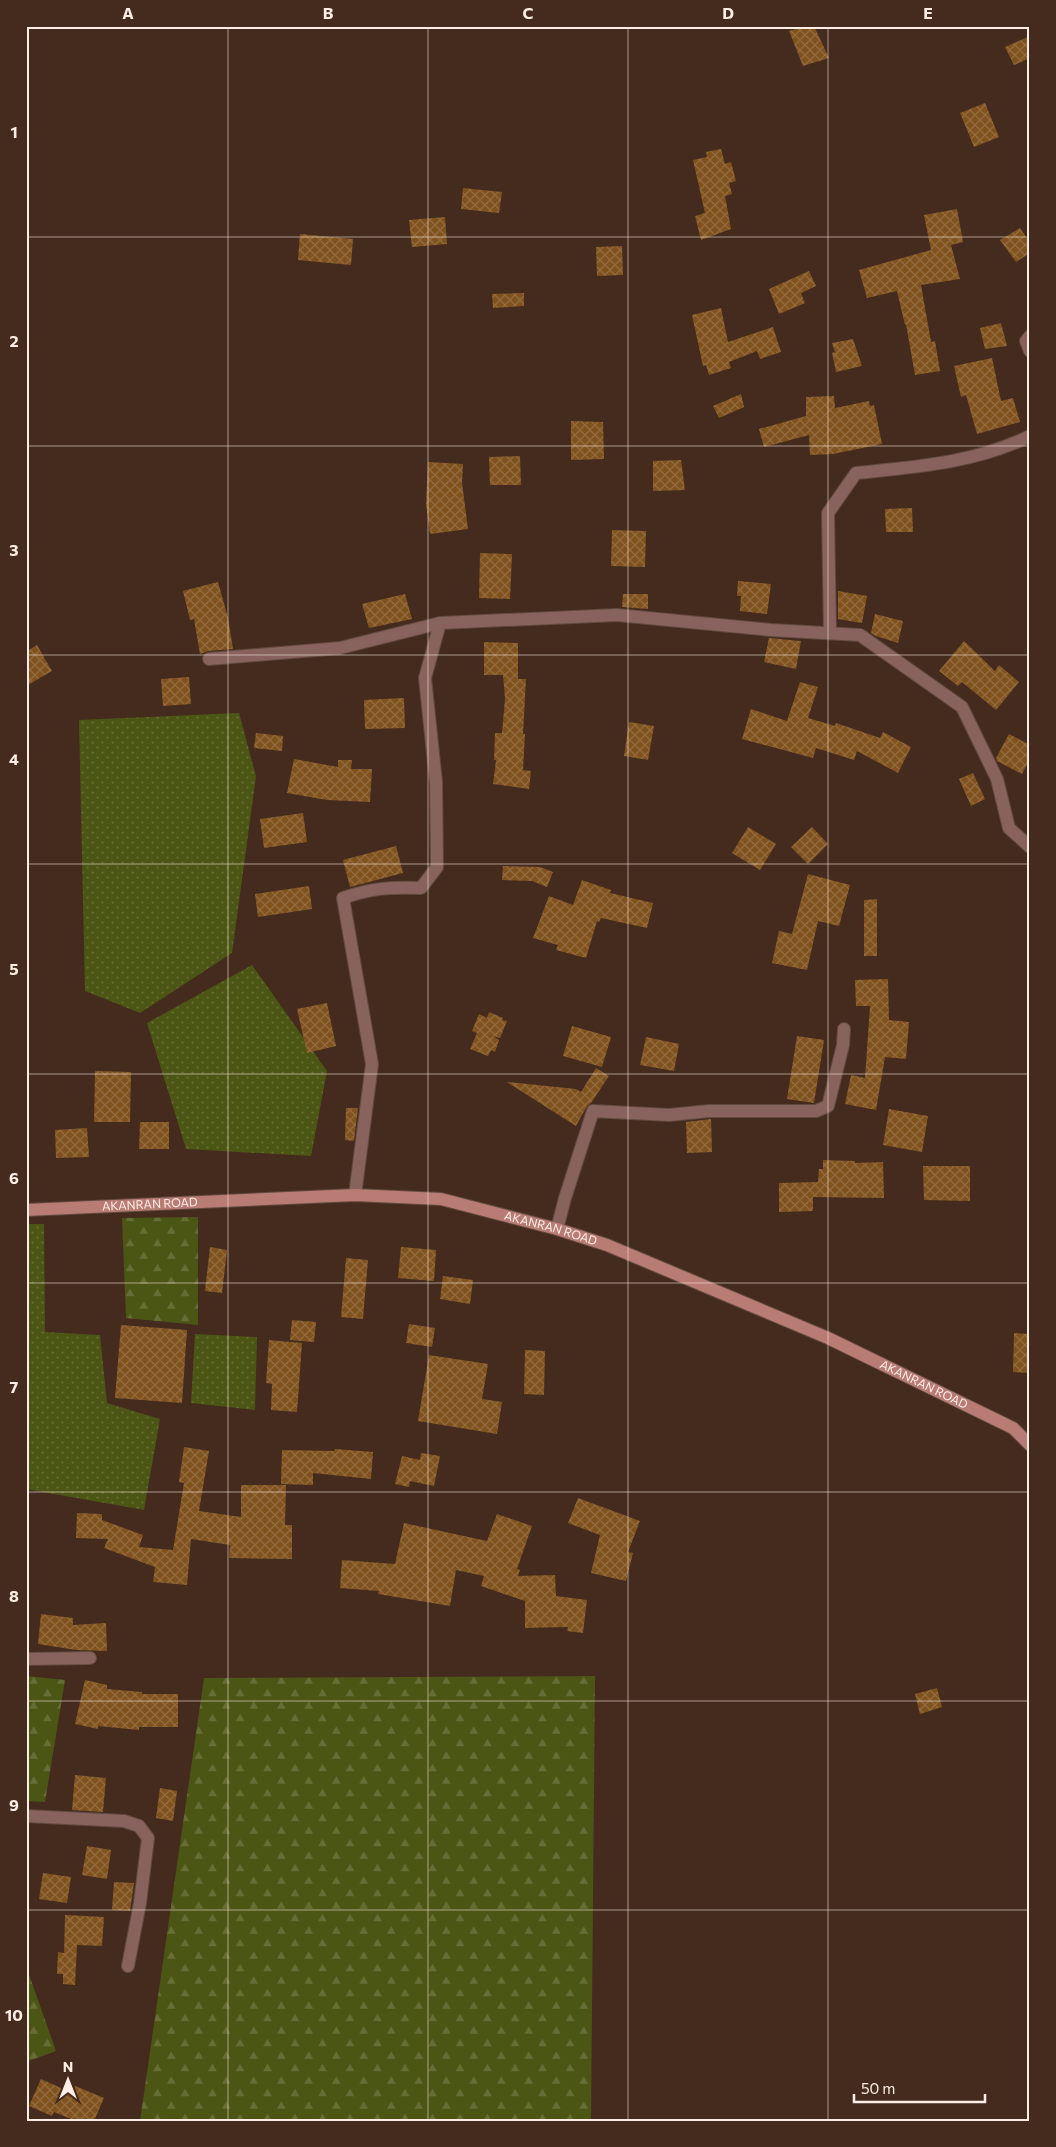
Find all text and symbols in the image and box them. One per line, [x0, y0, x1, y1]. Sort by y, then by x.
text: A [122, 3, 134, 22]
text: B [323, 3, 334, 22]
text: C [523, 3, 534, 22]
text: D [722, 3, 734, 22]
text: E [923, 3, 933, 22]
text: 1 [10, 122, 18, 141]
text: 2 [9, 331, 19, 350]
text: 3 [9, 540, 19, 559]
text: 4 [9, 749, 19, 768]
text: 5 [9, 959, 19, 978]
text: 6 [9, 1168, 19, 1187]
street label: AKANRAN ROAD [102, 1194, 198, 1213]
street label: AKANRAN ROAD [503, 1208, 599, 1247]
street label: AKANRAN ROAD [878, 1356, 970, 1411]
text: 7 [10, 1377, 19, 1396]
text: 8 [9, 1586, 19, 1605]
text: 9 [9, 1795, 19, 1814]
text: 10 [5, 2005, 23, 2024]
north arrow [42, 2054, 92, 2104]
text: N [63, 2058, 73, 2075]
scale bar [854, 2072, 985, 2104]
text: 50 m [861, 2079, 895, 2097]

